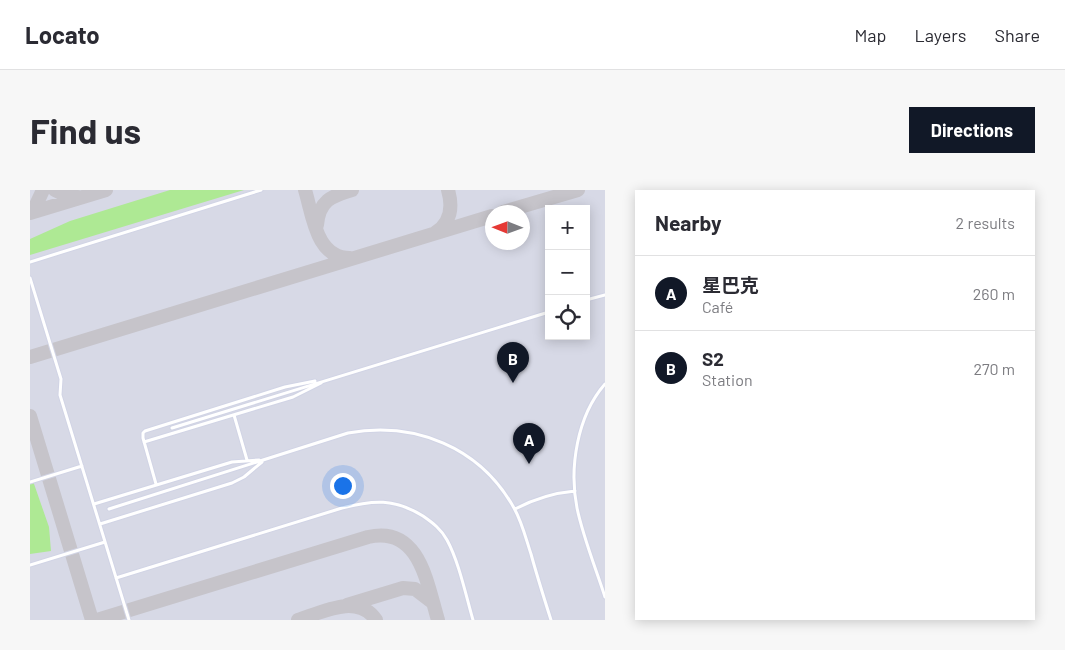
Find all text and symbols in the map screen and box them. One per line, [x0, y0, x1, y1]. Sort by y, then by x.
text: Locato [25, 20, 100, 49]
text: Map [854, 24, 886, 46]
text: Layers [914, 24, 967, 46]
text: Share [995, 24, 1040, 46]
button: Directions [909, 107, 1035, 153]
text: Find us [30, 109, 141, 151]
north arrow [485, 205, 530, 250]
map controls [545, 205, 590, 340]
button: + [545, 205, 590, 250]
text: Nearby [655, 210, 721, 235]
text: 2 results [956, 213, 1015, 232]
button: − [545, 250, 590, 295]
text: 星巴克 [702, 273, 759, 296]
text: A [666, 284, 676, 303]
text: 260 m [973, 284, 1015, 303]
button: locate [545, 295, 590, 340]
text: Café [702, 297, 733, 316]
pin: B [497, 342, 529, 383]
text: S2 [702, 347, 724, 370]
text: B [666, 359, 676, 378]
text: 270 m [973, 359, 1015, 378]
text: Station [702, 370, 753, 389]
pin: A [513, 423, 545, 464]
your location [330, 473, 356, 499]

